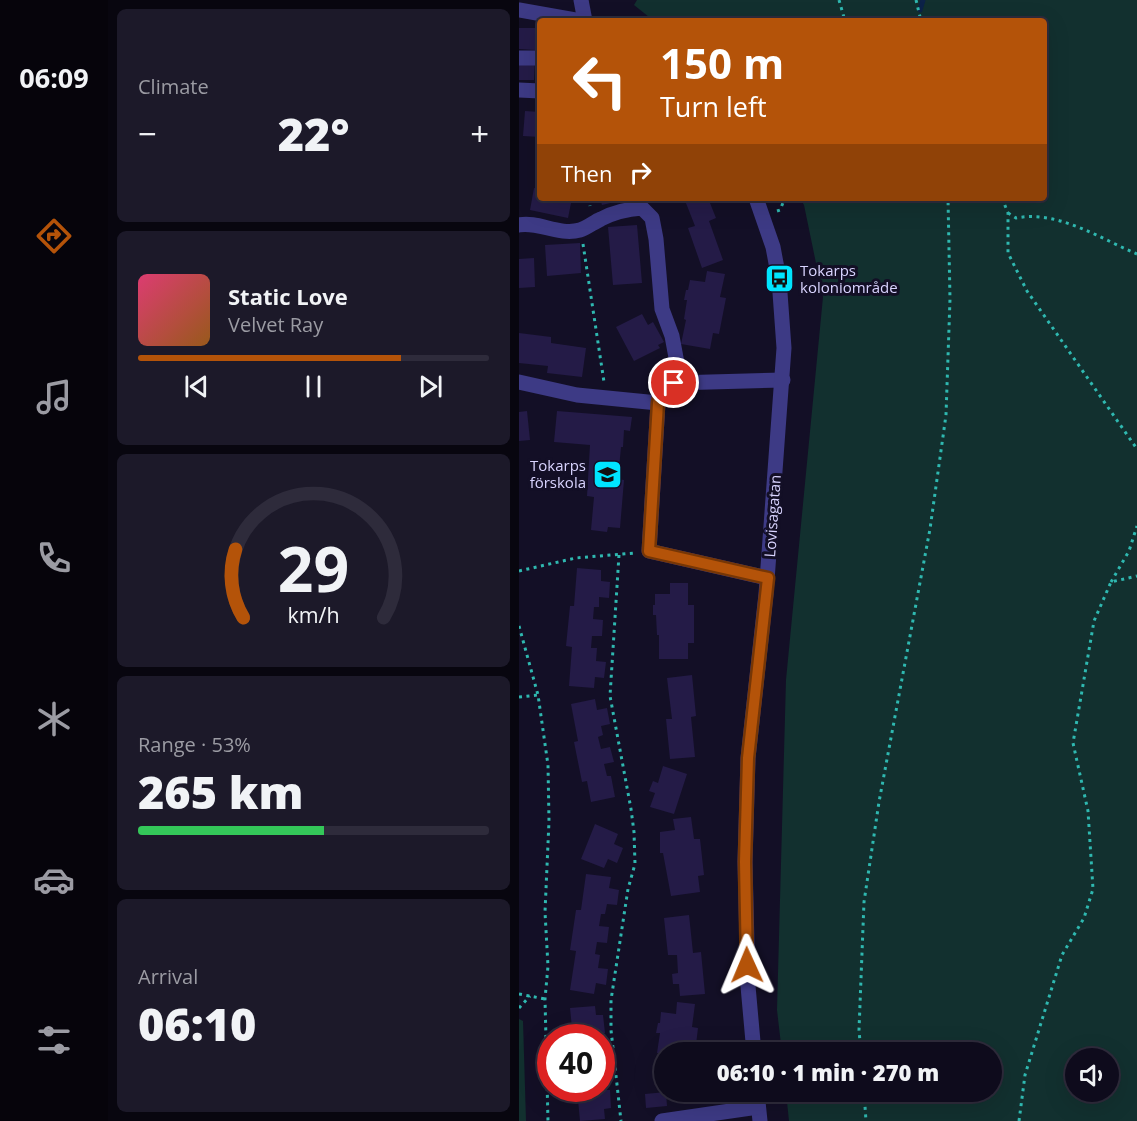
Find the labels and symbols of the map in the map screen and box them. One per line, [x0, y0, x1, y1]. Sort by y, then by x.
place label: Tokarps koloniområde [800, 260, 898, 297]
bus stop icon: Tokarps koloniområde [763, 263, 795, 295]
pin [648, 357, 699, 408]
place label: Tokarps förskola [530, 455, 586, 492]
school or university icon: Tokarps förskola [591, 458, 623, 490]
street label: Lovisagatan [759, 474, 785, 558]
position arrow [715, 933, 779, 997]
speed limit sign: 40 [537, 1024, 615, 1102]

